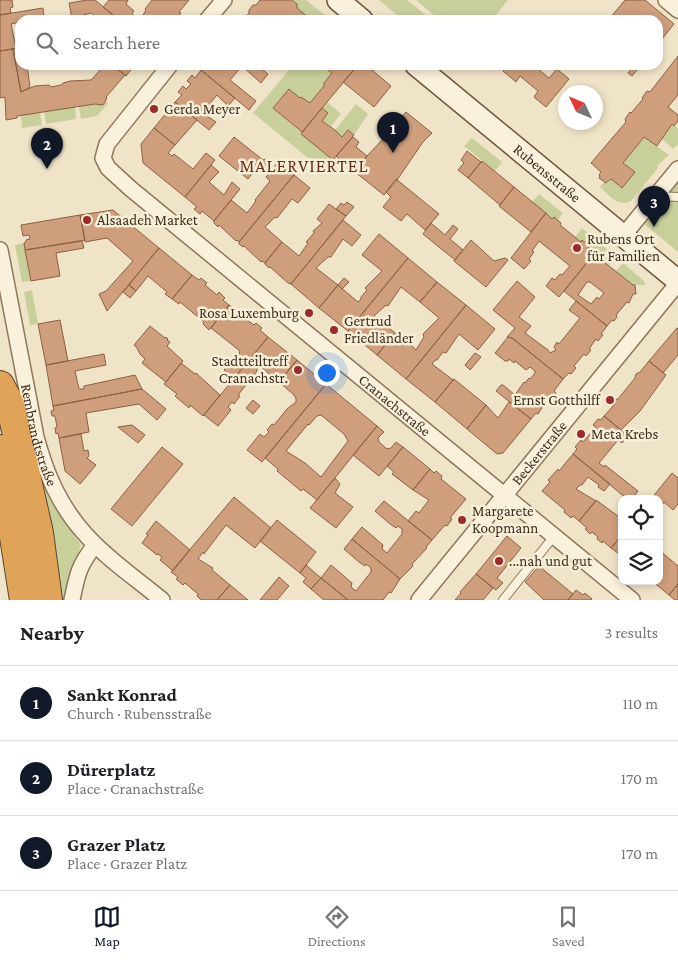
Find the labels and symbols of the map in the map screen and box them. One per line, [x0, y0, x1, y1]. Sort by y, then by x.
north arrow [558, 85, 603, 130]
place label: Gerda Meyer [164, 101, 241, 118]
marker: Gerda Meyer [148, 103, 160, 115]
pin: 1 [377, 112, 409, 153]
pin: 2 [31, 128, 63, 169]
street label: Rubensstraße [510, 141, 584, 206]
district label: MALERVIERTEL [239, 156, 369, 176]
pin: 3 [638, 186, 670, 227]
place label: Alsaadeh Market [97, 212, 199, 228]
marker: Alsaadeh Market [81, 214, 93, 226]
place label: Rubens Ort für Familien [587, 231, 660, 264]
marker: Rubens Ort für Familien [571, 242, 583, 254]
place label: Rosa Luxemburg [199, 305, 299, 322]
marker: Rosa Luxemburg [303, 307, 315, 319]
place label: Gertrud Friedländer [344, 313, 414, 346]
marker: Gertrud Friedländer [328, 324, 340, 336]
place label: Stadtteiltreff Cranachstr. [212, 353, 290, 386]
your location [314, 360, 340, 386]
marker: Stadtteiltreff Cranachstr. [292, 364, 304, 376]
street label: Cranachstraße [356, 371, 434, 440]
street label: Rembrandtstraße [18, 382, 60, 489]
place label: Ernst Gotthilff [513, 392, 602, 408]
marker: Ernst Gotthilff [604, 394, 616, 406]
street label: Beckerstraße [508, 417, 570, 488]
place label: Meta Krebs [591, 426, 659, 442]
marker: Meta Krebs [575, 428, 587, 440]
place label: Margarete Koopmann [472, 503, 538, 537]
marker: Margarete Koopmann [456, 514, 468, 526]
place label: ...nah und gut [509, 553, 593, 570]
marker: ...nah und gut [493, 555, 505, 567]

